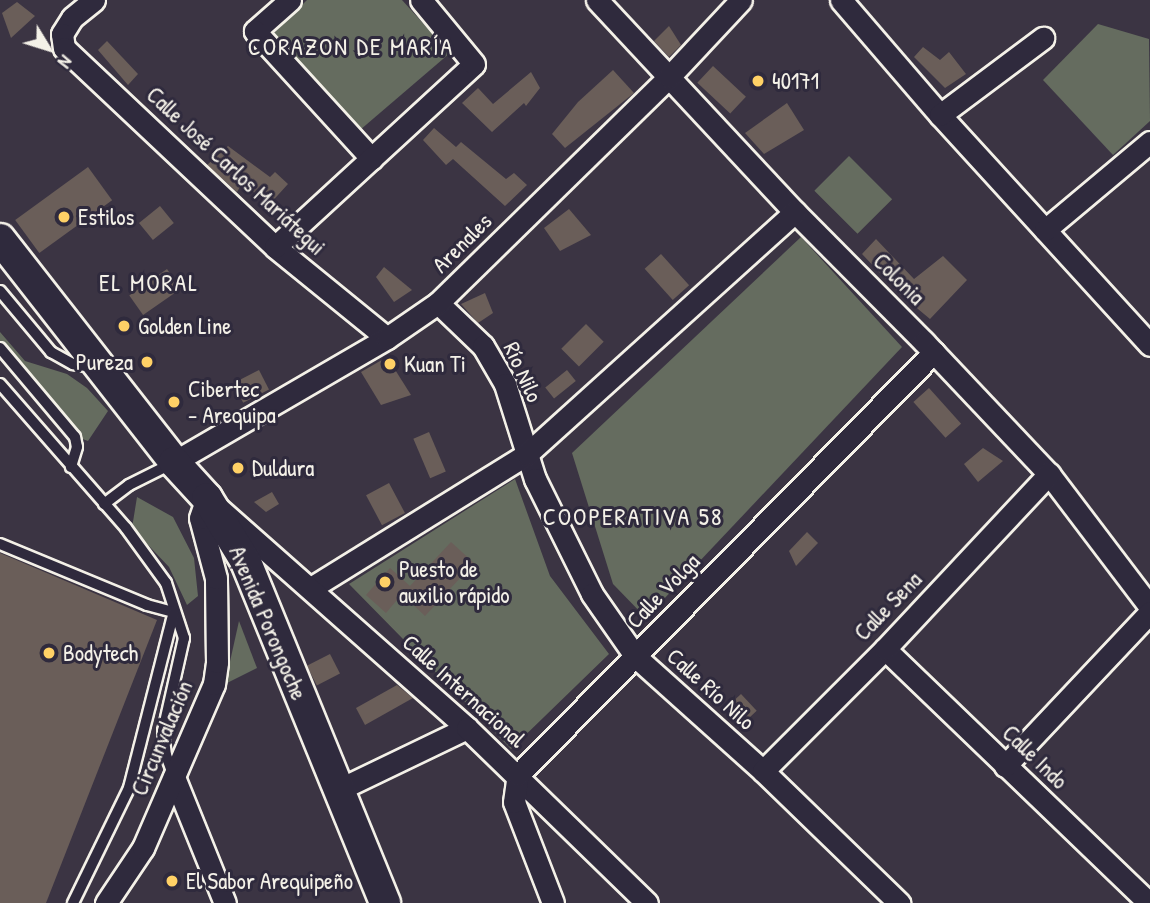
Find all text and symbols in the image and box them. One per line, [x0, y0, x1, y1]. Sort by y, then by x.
north arrow [14, 14, 84, 84]
district label: CORAZON DE MARÍA [250, 33, 452, 61]
text: N [52, 50, 79, 74]
place label: 40171 [772, 67, 819, 95]
marker: 40171 [750, 73, 766, 89]
street label: Calle José Carlos Mariátegui [141, 81, 331, 261]
place label: Estilos [78, 203, 134, 231]
street label: Arenales [427, 208, 497, 278]
marker: Estilos [56, 209, 72, 225]
street label: Colonia [867, 247, 931, 311]
district label: EL MORAL [100, 269, 198, 297]
place label: Golden Line [138, 312, 231, 340]
marker: Golden Line [116, 318, 132, 334]
street label: Río Nilo [498, 338, 548, 406]
place label: Pureza [76, 348, 133, 376]
place label: Kuan Ti [404, 350, 466, 378]
marker: Pureza [139, 354, 155, 370]
marker: Kuan Ti [382, 356, 398, 372]
place label: Cibertec - Arequipa [188, 375, 276, 429]
marker: Cibertec - Arequipa [166, 394, 182, 410]
place label: Duldura [252, 454, 314, 482]
marker: Duldura [230, 460, 246, 476]
district label: COOPERATIVA 58 [544, 503, 722, 531]
street label: Avenida Porongoche [223, 542, 313, 704]
street label: Calle Volga [621, 548, 705, 634]
place label: Puesto de auxilio rápido [399, 555, 510, 609]
street label: Calle Sena [849, 566, 927, 646]
marker: Puesto de auxilio rápido [377, 574, 393, 590]
street label: Calle Internacional [397, 629, 531, 753]
place label: Bodytech [63, 639, 138, 667]
street label: Calle Río Nilo [661, 642, 761, 736]
marker: Bodytech [41, 645, 57, 661]
street label: Circunvalación [125, 676, 199, 800]
street label: Calle Indo [997, 719, 1073, 795]
place label: El Sabor Arequipeño [186, 867, 353, 895]
marker: El Sabor Arequipeño [164, 873, 180, 889]

